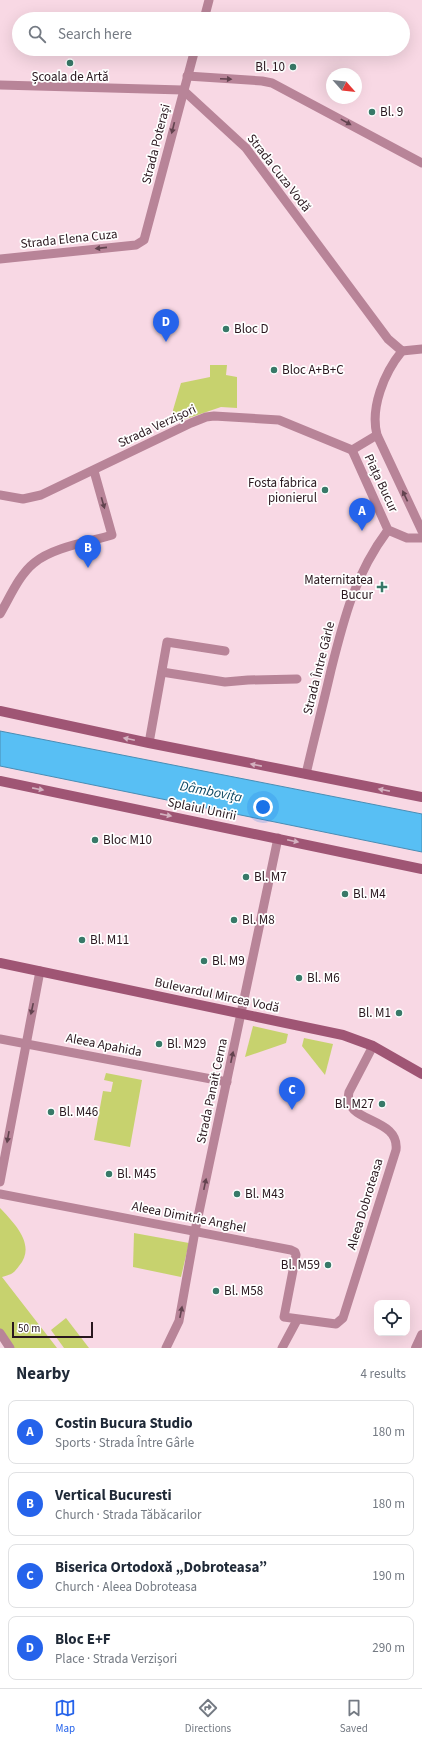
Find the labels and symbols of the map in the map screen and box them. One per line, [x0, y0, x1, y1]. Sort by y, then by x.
marker: Școala de Artă [65, 58, 75, 68]
place label: Bl. 10 [255, 58, 285, 76]
marker: Bl. 10 [288, 62, 298, 72]
place label: Școala de Artă [32, 68, 108, 86]
north arrow [326, 68, 362, 104]
one-way arrow [220, 75, 232, 82]
street label: Strada Poterași [137, 102, 175, 186]
place label: Bl. 9 [380, 103, 403, 121]
marker: Bl. 9 [367, 107, 377, 117]
one-way arrow [340, 119, 352, 126]
one-way arrow [170, 121, 176, 134]
street label: Strada Cuza Vodă [243, 130, 315, 216]
street label: Strada Elena Cuza [20, 225, 118, 253]
one-way arrow [95, 245, 108, 252]
pin: D [153, 309, 179, 342]
place label: Bloc D [234, 320, 269, 338]
marker: Bloc D [221, 324, 231, 334]
place label: Bloc A+B+C [282, 361, 344, 379]
marker: Bloc A+B+C [269, 365, 279, 375]
street label: Strada Verzișori [115, 400, 199, 452]
street label: Piața Bucur [360, 451, 403, 516]
place label: Fosta fabrica pionierul [248, 474, 317, 507]
marker: Fosta fabrica pionierul [320, 485, 330, 495]
one-way arrow [402, 490, 408, 502]
one-way arrow [100, 497, 106, 509]
pin: A [349, 498, 375, 531]
pin: B [75, 535, 101, 568]
place label: Maternitatea Bucur [304, 571, 373, 604]
marker: Maternitatea Bucur [376, 581, 388, 593]
street label: Strada Între Gârle [299, 620, 339, 716]
one-way arrow [123, 736, 135, 742]
one-way arrow [250, 762, 262, 768]
water label: Dâmbovița [178, 776, 244, 808]
one-way arrow [32, 786, 44, 792]
one-way arrow [378, 786, 390, 792]
street label: Splaiul Unirii [166, 793, 238, 825]
your location [253, 797, 273, 817]
one-way arrow [159, 812, 172, 818]
place label: Bloc M10 [103, 831, 152, 849]
marker: Bloc M10 [90, 835, 100, 845]
one-way arrow [287, 839, 299, 845]
place label: Bl. M7 [254, 868, 287, 886]
marker: Bl. M7 [241, 872, 251, 882]
place label: Bl. M4 [353, 885, 386, 903]
marker: Bl. M4 [340, 889, 350, 899]
place label: Bl. M8 [242, 911, 275, 929]
marker: Bl. M8 [229, 915, 239, 925]
place label: Bl. M11 [90, 931, 129, 949]
marker: Bl. M11 [77, 935, 87, 945]
place label: Bl. M9 [212, 952, 245, 970]
marker: Bl. M9 [199, 956, 209, 966]
place label: Bl. M6 [307, 969, 340, 987]
street label: Bulevardul Mircea Vodă [153, 973, 281, 1017]
marker: Bl. M6 [294, 973, 304, 983]
one-way arrow [29, 1003, 35, 1016]
place label: Bl. M1 [358, 1004, 391, 1022]
marker: Bl. M1 [394, 1008, 404, 1018]
street label: Aleea Apahida [65, 1029, 143, 1061]
place label: Bl. M29 [167, 1035, 206, 1053]
street label: Strada Panait Cerna [192, 1037, 232, 1145]
marker: Bl. M29 [154, 1039, 164, 1049]
one-way arrow [229, 1051, 235, 1063]
pin: C [279, 1077, 305, 1110]
place label: Bl. M27 [335, 1095, 374, 1113]
marker: Bl. M27 [377, 1099, 387, 1109]
place label: Bl. M46 [59, 1103, 98, 1121]
marker: Bl. M46 [46, 1107, 56, 1117]
one-way arrow [5, 1131, 11, 1143]
street label: Aleea Dobroteasa [343, 1156, 387, 1252]
place label: Bl. M45 [117, 1165, 156, 1183]
marker: Bl. M45 [104, 1169, 114, 1179]
one-way arrow [203, 1178, 209, 1191]
place label: Bl. M43 [245, 1185, 284, 1203]
marker: Bl. M43 [232, 1189, 242, 1199]
street label: Aleea Dimitrie Anghel [130, 1197, 248, 1237]
place label: Bl. M59 [281, 1256, 320, 1274]
marker: Bl. M59 [323, 1260, 333, 1270]
place label: Bl. M58 [224, 1282, 263, 1300]
marker: Bl. M58 [211, 1286, 221, 1296]
one-way arrow [179, 1306, 185, 1318]
scale bar [12, 1320, 93, 1339]

